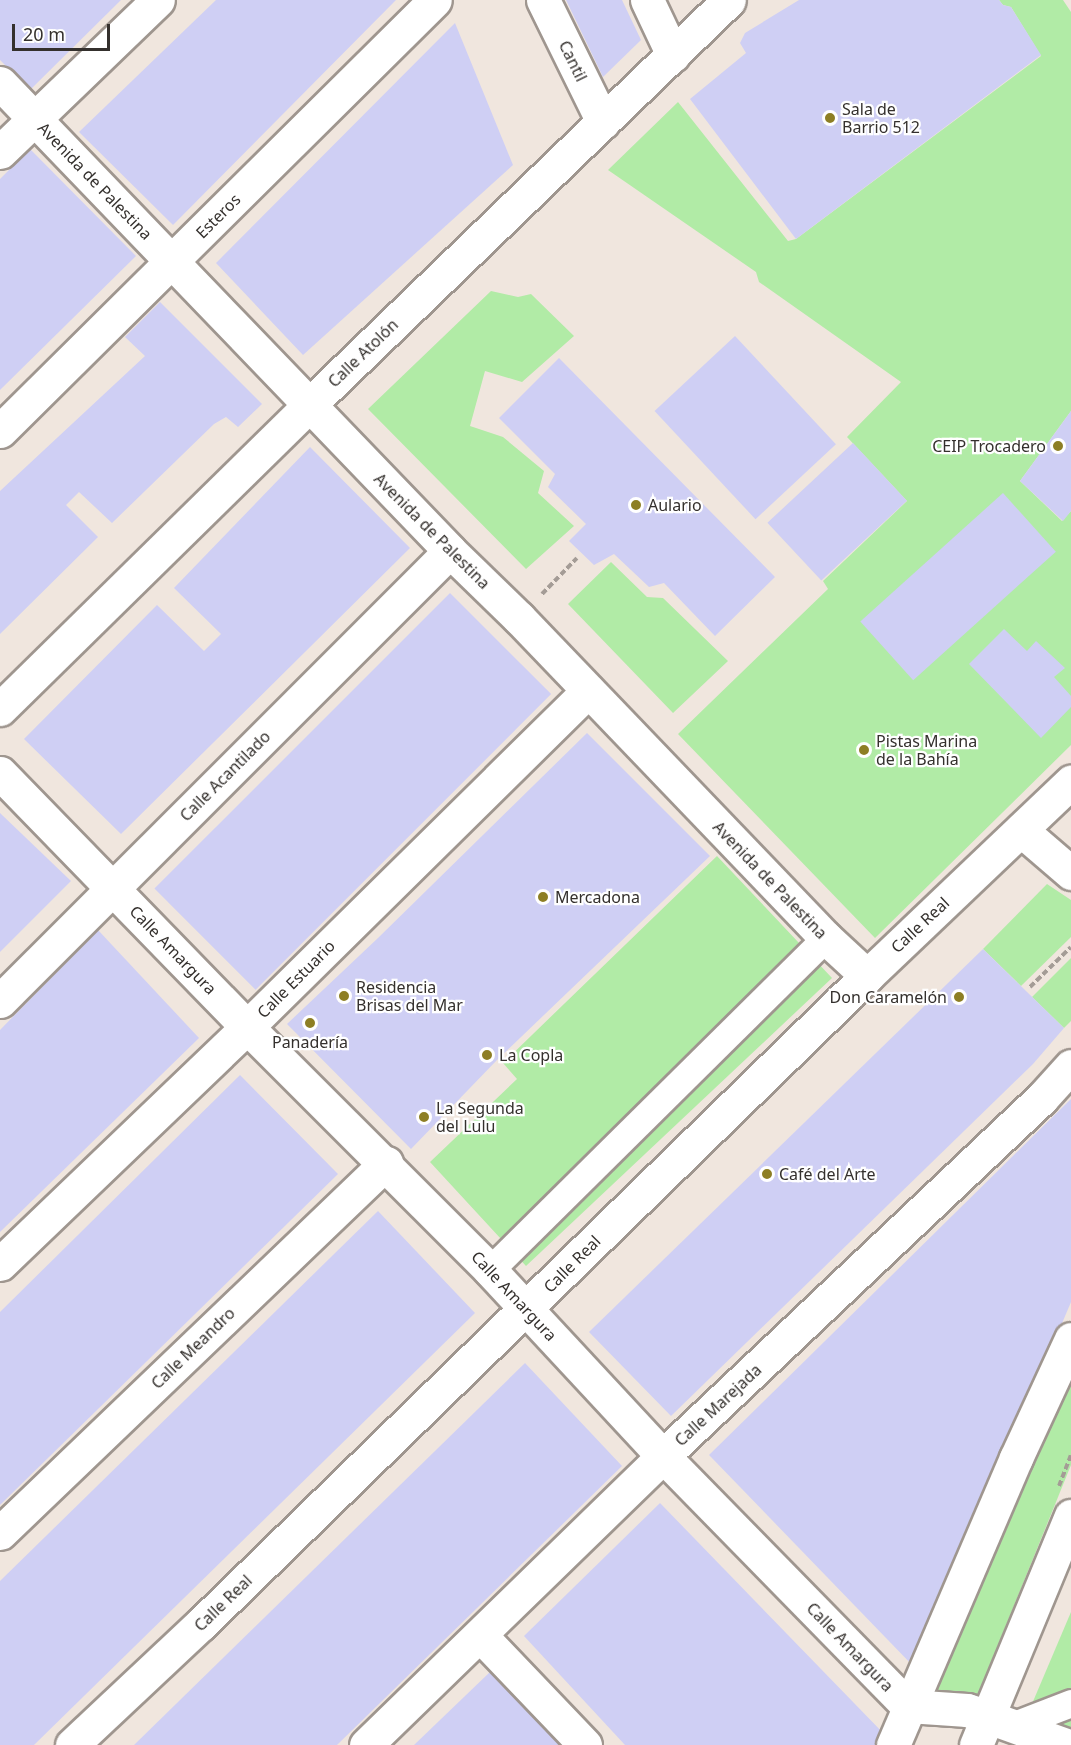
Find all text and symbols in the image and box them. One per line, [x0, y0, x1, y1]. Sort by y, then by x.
scale bar [15, 12, 112, 50]
text: 20 m [23, 22, 65, 46]
street label: Cantil [555, 37, 591, 85]
place label: Sala de Barrio 512 [842, 99, 920, 137]
marker: Sala de Barrio 512 [823, 111, 837, 125]
street label: Avenida de Palestina [34, 118, 156, 244]
street label: Esteros [192, 190, 244, 242]
street label: Calle Atolón [324, 315, 402, 391]
place label: CEIP Trocadero [932, 436, 1046, 456]
marker: CEIP Trocadero [1051, 439, 1065, 453]
street label: Avenida de Palestina [370, 469, 494, 593]
place label: Aulario [648, 495, 702, 515]
marker: Aulario [629, 498, 643, 512]
street label: Calle Acantilado [176, 727, 274, 825]
place label: Pistas Marina de la Bahía [876, 731, 977, 769]
marker: Pistas Marina de la Bahía [857, 743, 871, 757]
street label: Avenida de Palestina [709, 817, 831, 943]
place label: Mercadona [555, 887, 640, 907]
marker: Mercadona [536, 890, 550, 904]
street label: Calle Real [887, 893, 953, 957]
street label: Calle Amargura [126, 902, 220, 998]
street label: Calle Estuario [253, 936, 339, 1022]
place label: Residencia Brisas del Mar [356, 977, 463, 1015]
place label: Don Caramelón [830, 987, 947, 1007]
marker: Residencia Brisas del Mar [337, 989, 351, 1003]
marker: Don Caramelón [952, 990, 966, 1004]
marker: Panadería [303, 1016, 317, 1030]
place label: Panadería [272, 1032, 348, 1052]
place label: La Copla [499, 1045, 563, 1065]
marker: La Copla [480, 1048, 494, 1062]
place label: La Segunda del Lulu [436, 1098, 524, 1136]
marker: La Segunda del Lulu [417, 1110, 431, 1124]
place label: Café del Arte [779, 1164, 876, 1184]
marker: Café del Arte [760, 1167, 774, 1181]
street label: Calle Real [540, 1232, 604, 1296]
street label: Calle Amargura [467, 1247, 561, 1345]
street label: Calle Meandro [147, 1303, 239, 1393]
street label: Calle Marejada [671, 1360, 765, 1450]
street label: Calle Real [190, 1571, 256, 1635]
street label: Calle Amargura [803, 1599, 897, 1695]

